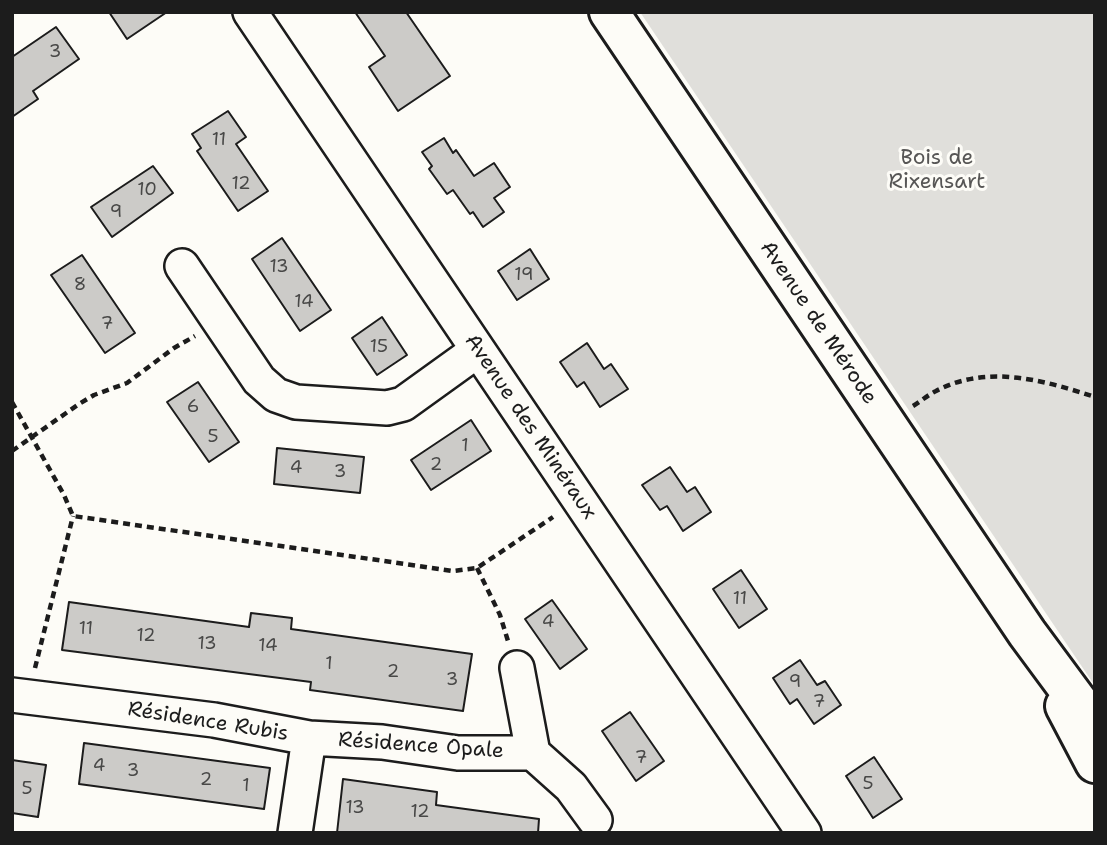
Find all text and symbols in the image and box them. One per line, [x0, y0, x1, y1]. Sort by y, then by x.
house number: 3 [49, 41, 61, 63]
house number: 11 [212, 129, 226, 151]
park label: Bois de Rixensart [889, 146, 985, 196]
house number: 12 [231, 173, 251, 195]
house number: 10 [137, 179, 157, 201]
house number: 9 [110, 201, 122, 223]
street label: Avenue de Mérode [754, 237, 882, 409]
house number: 13 [269, 256, 289, 278]
house number: 19 [514, 264, 534, 286]
house number: 8 [74, 274, 86, 296]
house number: 14 [294, 291, 314, 313]
house number: 7 [101, 313, 113, 335]
street label: Avenue des Minéraux [459, 330, 601, 524]
house number: 15 [370, 336, 388, 358]
house number: 6 [187, 396, 199, 418]
house number: 5 [207, 426, 219, 448]
house number: 1 [461, 435, 469, 457]
house number: 2 [430, 454, 442, 476]
house number: 4 [290, 457, 302, 479]
house number: 3 [334, 461, 346, 483]
house number: 11 [733, 588, 747, 610]
house number: 4 [542, 611, 554, 633]
house number: 11 [79, 618, 93, 640]
house number: 12 [136, 625, 156, 647]
house number: 13 [197, 633, 217, 655]
house number: 14 [258, 635, 278, 657]
house number: 1 [325, 653, 333, 675]
house number: 2 [387, 661, 399, 683]
house number: 3 [446, 669, 458, 691]
house number: 9 [789, 671, 801, 693]
house number: 7 [813, 691, 825, 713]
street label: Résidence Rubis [126, 697, 290, 747]
street label: Résidence Opale [337, 728, 505, 764]
house number: 7 [635, 747, 647, 769]
house number: 4 [93, 755, 105, 777]
house number: 3 [127, 760, 139, 782]
house number: 2 [200, 769, 212, 791]
house number: 5 [862, 773, 874, 795]
house number: 1 [242, 775, 250, 797]
house number: 5 [21, 778, 33, 800]
house number: 13 [345, 797, 365, 819]
house number: 12 [410, 801, 430, 823]

